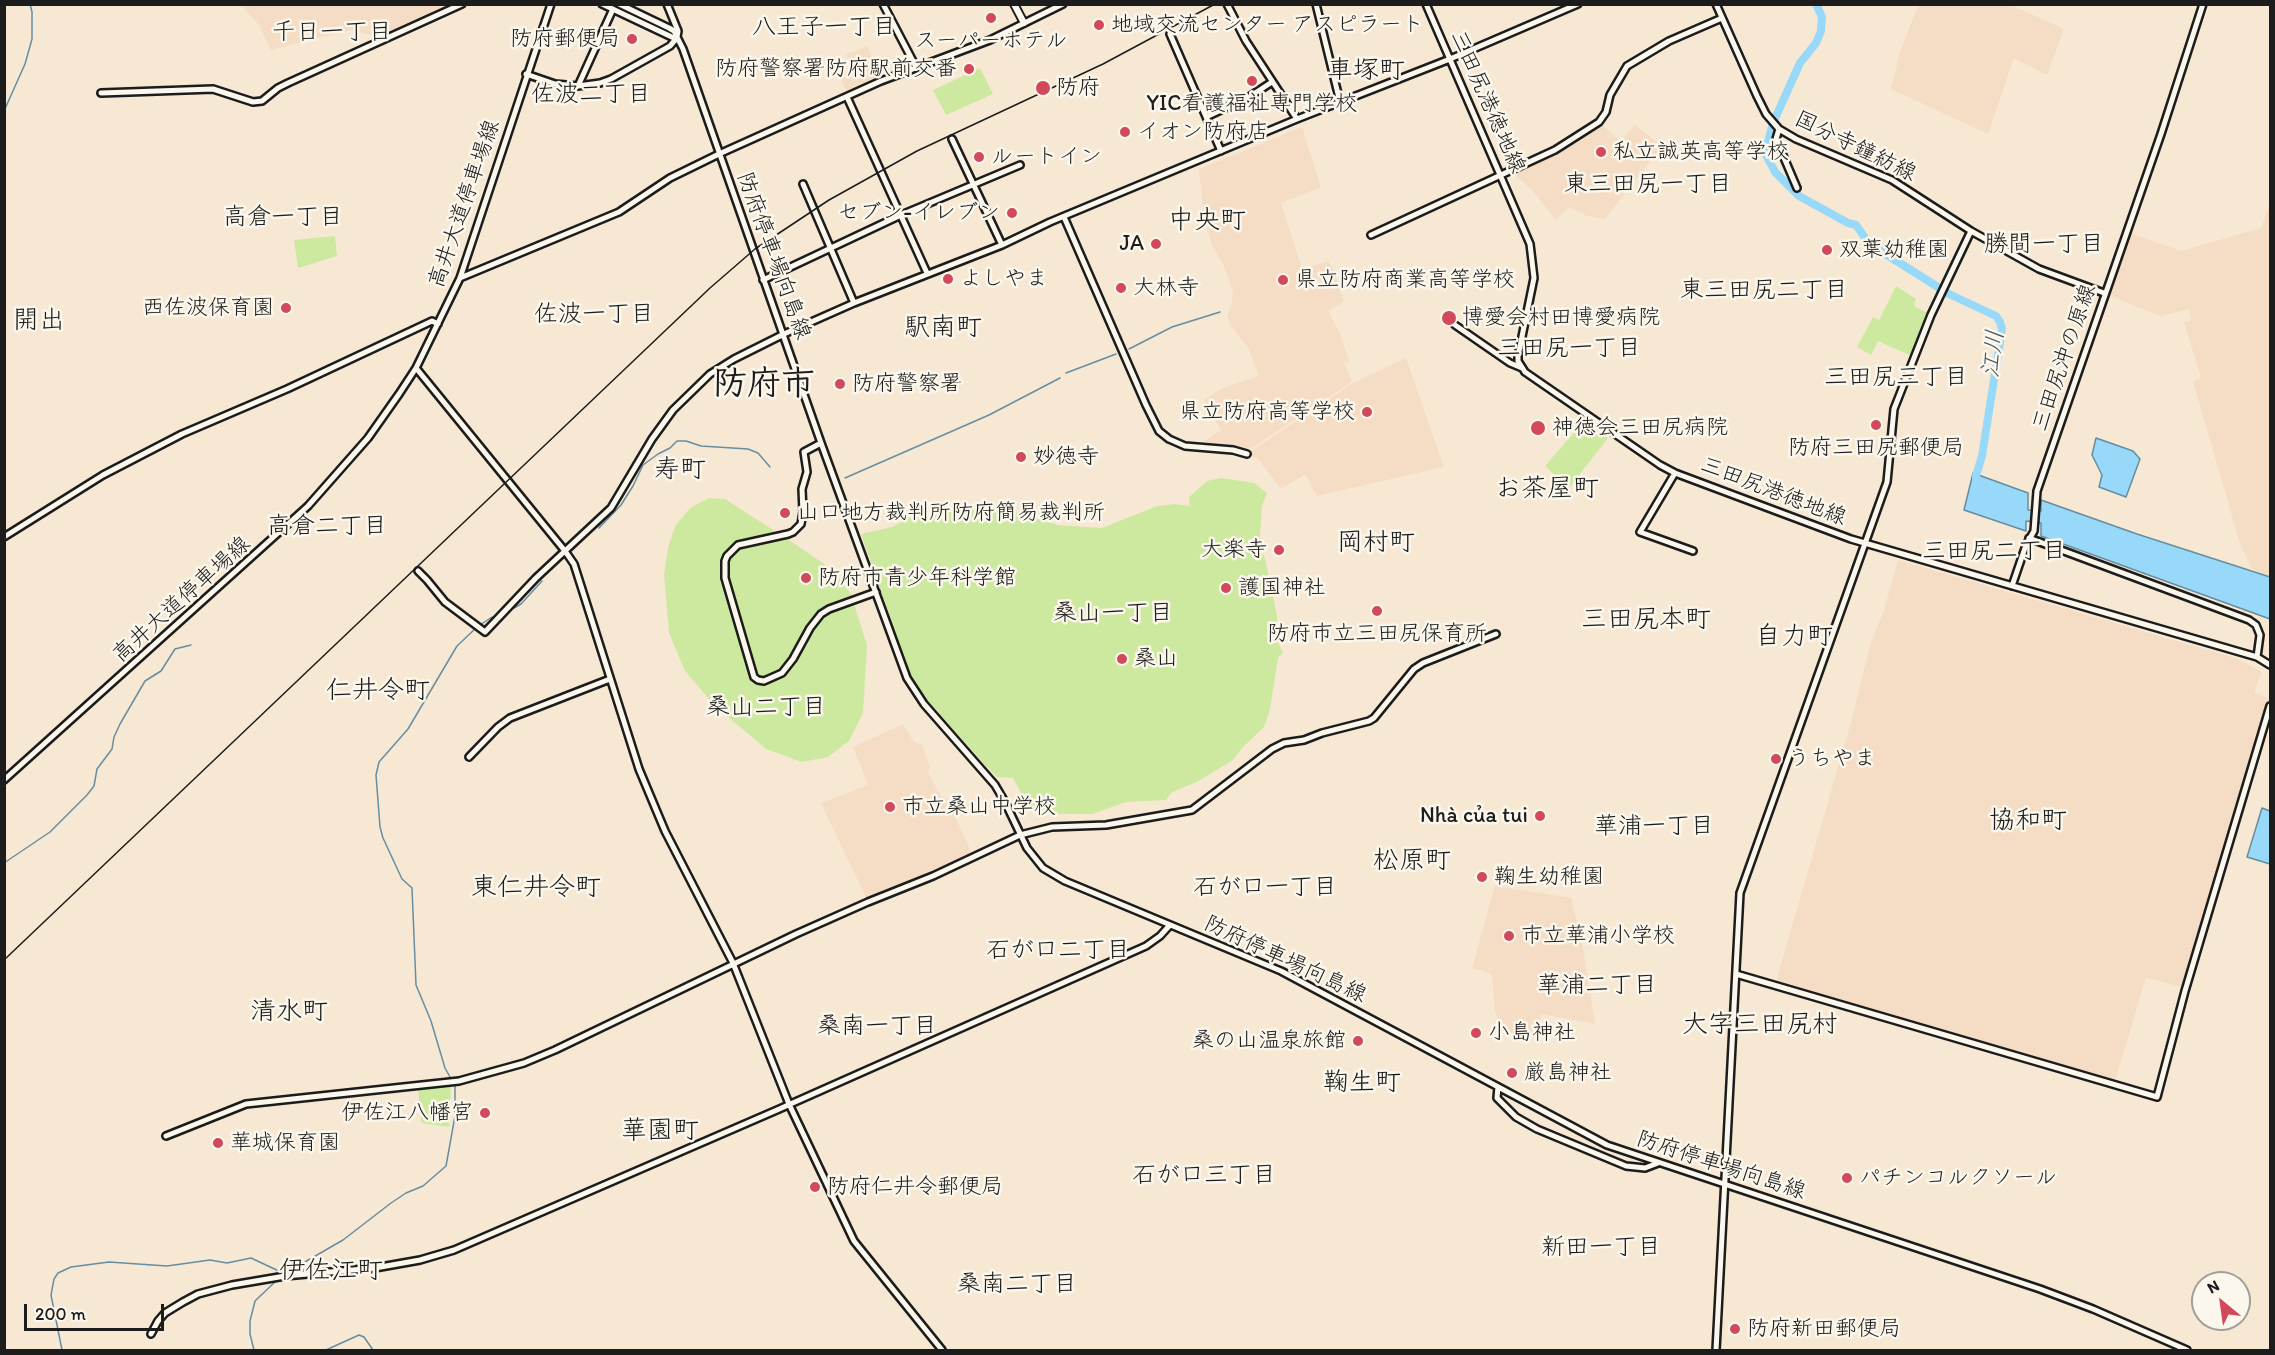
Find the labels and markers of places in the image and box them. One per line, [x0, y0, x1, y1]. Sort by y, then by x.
marker: スーパーホテル [984, 11, 998, 25]
place label: 地域交流センター アスピラート [1111, 12, 1424, 38]
marker: 地域交流センター アスピラート [1092, 18, 1106, 32]
place label: 防府郵便局 [510, 26, 620, 52]
place label: スーパーホテル [914, 28, 1068, 54]
marker: 防府郵便局 [625, 32, 639, 46]
place label: 防府警察署防府駅前交番 [715, 56, 957, 82]
marker: 防府警察署防府駅前交番 [962, 62, 976, 76]
marker: YIC看護福祉専門学校 [1245, 74, 1259, 88]
place label: 防府 [1056, 75, 1100, 101]
marker: 防府 [1034, 79, 1052, 97]
place label: YIC看護福祉専門学校 [1147, 91, 1357, 117]
place label: イオン防府店 [1137, 119, 1269, 145]
marker: イオン防府店 [1118, 125, 1132, 139]
place label: 私立誠英高等学校 [1613, 139, 1789, 165]
place label: ルートイン [991, 144, 1102, 170]
marker: 私立誠英高等学校 [1594, 145, 1608, 159]
marker: ルートイン [972, 150, 986, 164]
place label: セブン-イレブン [837, 200, 1000, 226]
marker: セブン-イレブン [1005, 206, 1019, 220]
place label: JA [1120, 231, 1144, 257]
marker: JA [1149, 237, 1163, 251]
place label: 双葉幼稚園 [1839, 237, 1949, 263]
marker: 双葉幼稚園 [1820, 243, 1834, 257]
place label: よしやま [960, 266, 1048, 292]
place label: 県立防府商業高等学校 [1295, 267, 1515, 293]
marker: よしやま [941, 272, 955, 286]
marker: 県立防府商業高等学校 [1276, 273, 1290, 287]
place label: 大林寺 [1133, 275, 1199, 301]
marker: 大林寺 [1114, 281, 1128, 295]
place label: 西佐波保育園 [142, 295, 274, 321]
marker: 西佐波保育園 [279, 301, 293, 315]
place label: 博愛会村田博愛病院 [1462, 305, 1660, 331]
marker: 博愛会村田博愛病院 [1440, 309, 1458, 327]
place label: 防府警察署 [852, 371, 962, 397]
marker: 防府警察署 [833, 377, 847, 391]
place label: 県立防府高等学校 [1179, 399, 1355, 425]
marker: 県立防府高等学校 [1360, 405, 1374, 419]
place label: 神徳会三田尻病院 [1552, 415, 1728, 441]
marker: 防府三田尻郵便局 [1869, 418, 1883, 432]
marker: 神徳会三田尻病院 [1529, 419, 1547, 437]
place label: 防府三田尻郵便局 [1788, 435, 1964, 461]
place label: 妙徳寺 [1033, 444, 1099, 470]
marker: 妙徳寺 [1014, 450, 1028, 464]
place label: 山口地方裁判所防府簡易裁判所 [797, 500, 1105, 526]
marker: 山口地方裁判所防府簡易裁判所 [778, 506, 792, 520]
place label: 大楽寺 [1201, 537, 1267, 563]
marker: 大楽寺 [1272, 543, 1286, 557]
place label: 防府市青少年科学館 [818, 565, 1016, 591]
marker: 防府市青少年科学館 [799, 571, 813, 585]
place label: 護国神社 [1238, 575, 1326, 601]
marker: 護国神社 [1219, 581, 1233, 595]
marker: 防府市立三田尻保育所 [1370, 604, 1384, 618]
place label: 防府市立三田尻保育所 [1267, 621, 1487, 647]
place label: 桑山 [1134, 646, 1178, 672]
marker: 桑山 [1115, 652, 1129, 666]
place label: うちやま [1788, 746, 1876, 772]
marker: うちやま [1769, 752, 1783, 766]
place label: 市立桑山中学校 [902, 794, 1056, 820]
marker: 市立桑山中学校 [883, 800, 897, 814]
place label: Nhà của tui [1420, 803, 1528, 829]
marker: Nhà của tui [1533, 809, 1547, 823]
place label: 鞠生幼稚園 [1494, 864, 1604, 890]
marker: 鞠生幼稚園 [1475, 870, 1489, 884]
place label: 市立華浦小学校 [1521, 923, 1675, 949]
marker: 市立華浦小学校 [1502, 929, 1516, 943]
place label: 小島神社 [1488, 1020, 1576, 1046]
marker: 小島神社 [1469, 1026, 1483, 1040]
place label: 桑の山温泉旅館 [1192, 1028, 1346, 1054]
marker: 桑の山温泉旅館 [1351, 1034, 1365, 1048]
place label: 厳島神社 [1524, 1060, 1612, 1086]
marker: 厳島神社 [1505, 1066, 1519, 1080]
place label: 伊佐江八幡宮 [341, 1100, 473, 1126]
marker: 伊佐江八幡宮 [478, 1106, 492, 1120]
place label: 華城保育園 [230, 1130, 340, 1156]
marker: 華城保育園 [211, 1136, 225, 1150]
place label: パチンコルクソール [1859, 1165, 2057, 1191]
marker: パチンコルクソール [1840, 1171, 1854, 1185]
place label: 防府仁井令郵便局 [827, 1174, 1003, 1200]
marker: 防府仁井令郵便局 [808, 1180, 822, 1194]
place label: 防府新田郵便局 [1747, 1316, 1901, 1342]
marker: 防府新田郵便局 [1728, 1322, 1742, 1336]

